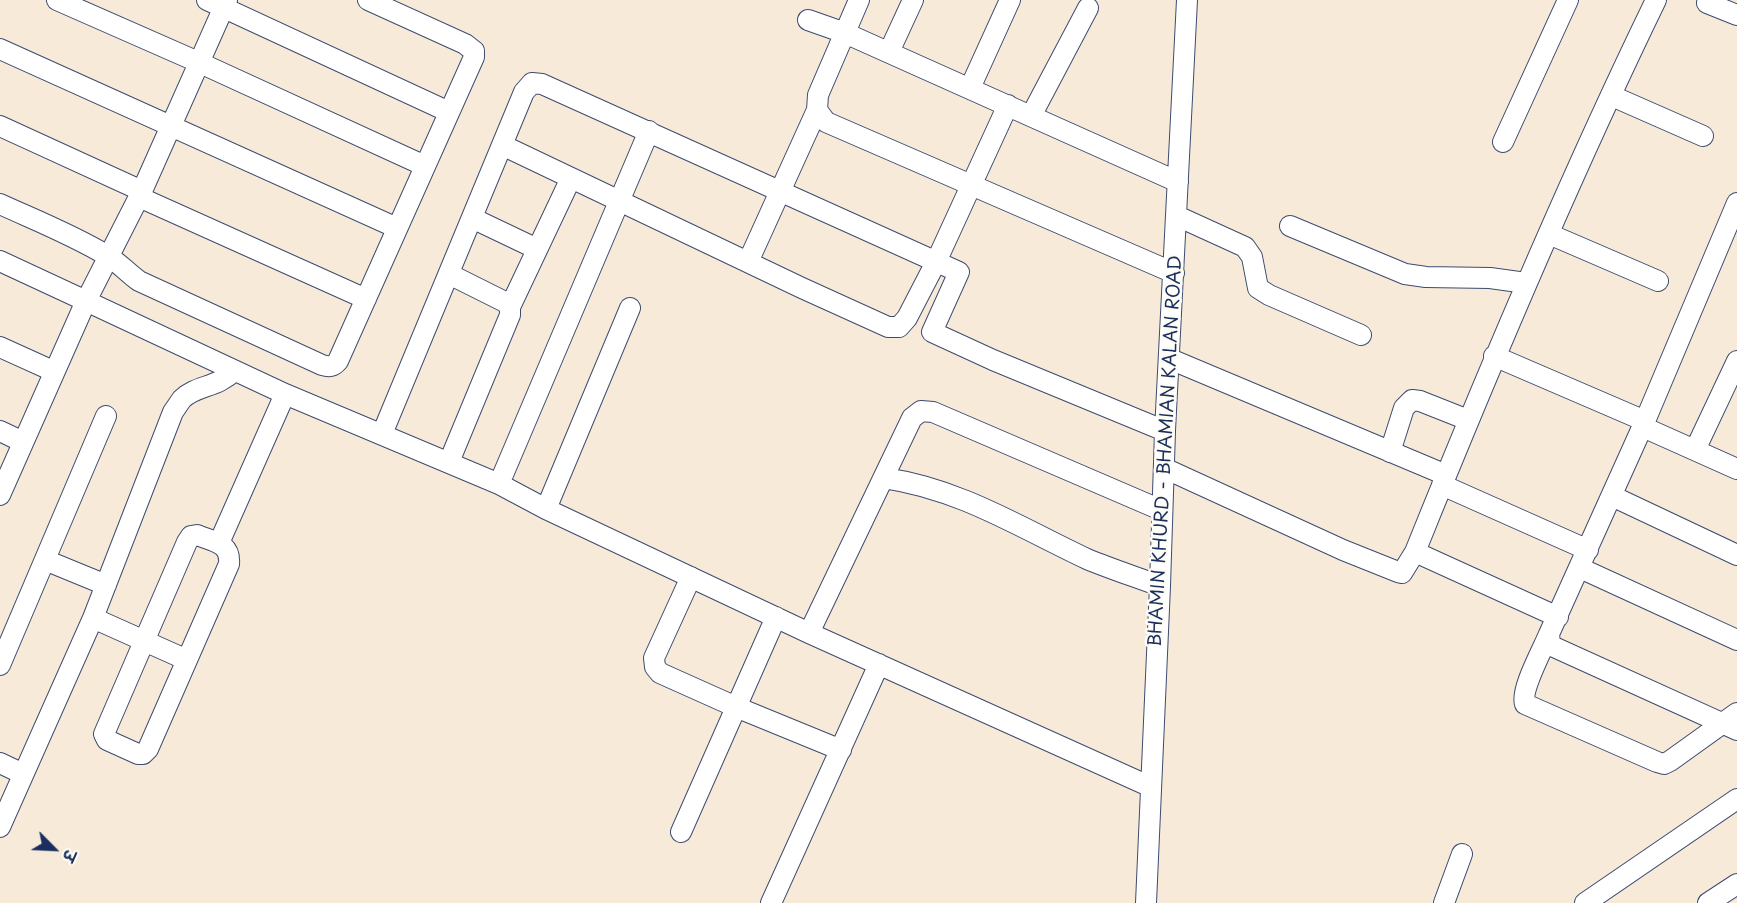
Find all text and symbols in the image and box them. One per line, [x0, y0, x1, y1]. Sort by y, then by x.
street label: BHAMIN KHURD - BHAMIAN KALAN ROAD [1145, 255, 1187, 647]
north arrow [24, 819, 84, 879]
text: उ [57, 847, 84, 866]

